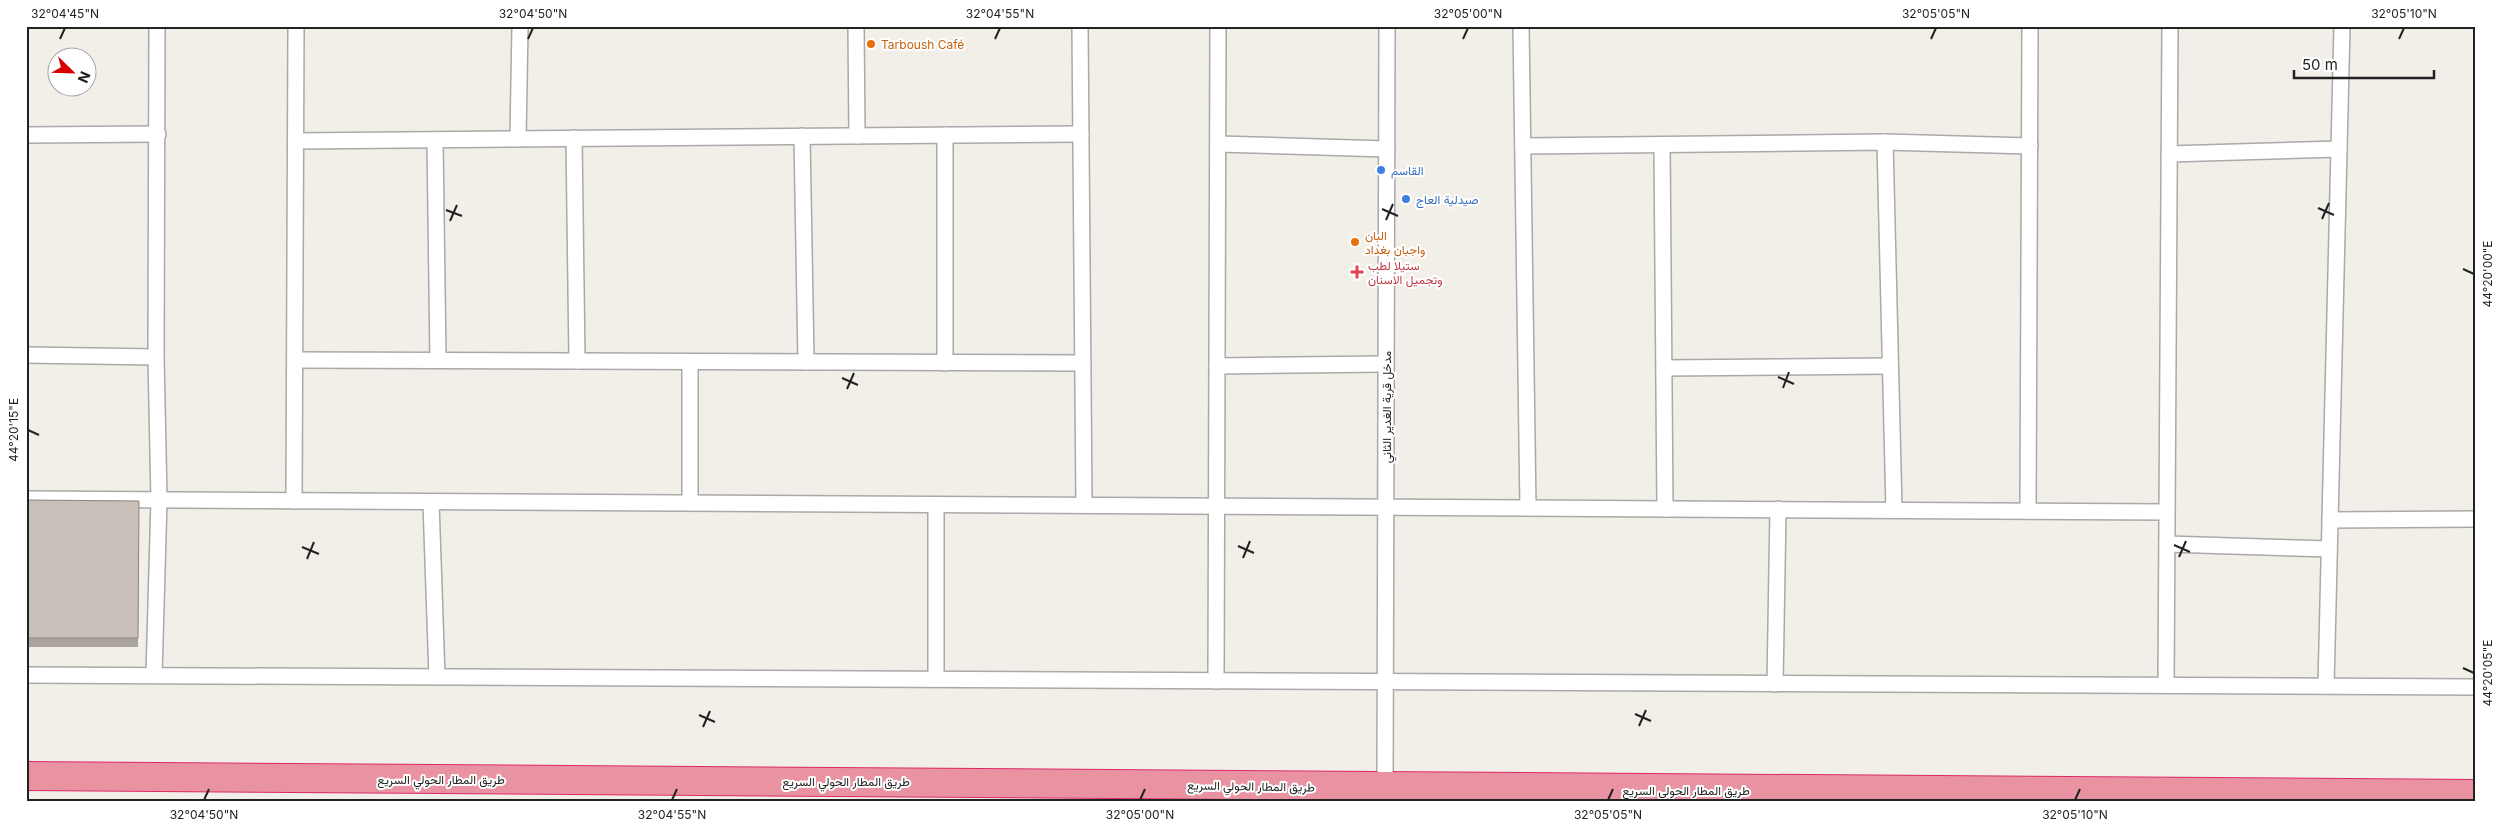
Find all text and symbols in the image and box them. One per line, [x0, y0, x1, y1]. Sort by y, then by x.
text: 32°04'45"N [31, 6, 99, 21]
text: 32°04'50"N [499, 6, 567, 21]
text: 32°04'55"N [966, 6, 1034, 21]
text: 32°05'00"N [1434, 6, 1502, 21]
text: 32°05'05"N [1902, 6, 1970, 21]
text: 32°05'10"N [2371, 6, 2437, 21]
place label: Tarboush Café [881, 37, 964, 52]
marker: Tarboush Café [865, 38, 877, 50]
north arrow [48, 48, 98, 98]
scale bar [2294, 48, 2434, 80]
text: 50 m [2302, 55, 2338, 74]
text: N [75, 69, 94, 86]
place label: القاسم [1391, 163, 1423, 179]
marker: القاسم [1375, 164, 1387, 176]
place label: صيدلية العاج [1416, 192, 1478, 209]
marker: صيدلية العاج [1400, 193, 1412, 205]
place label: البان واجبان بغداد [1365, 228, 1425, 258]
marker: البان واجبان بغداد [1349, 236, 1361, 248]
text: 44°20'00"E [2480, 240, 2495, 308]
place label: ستيلا لطب وتجميل الاسنان [1368, 258, 1443, 288]
marker: ستيلا لطب وتجميل الاسنان [1350, 265, 1364, 279]
street label: مدخل قرية الغدير الثاني [1379, 351, 1397, 463]
text: 44°20'15"E [6, 398, 21, 462]
text: 44°20'05"E [2480, 640, 2495, 706]
street label: طريق المطار الحولي السريع [377, 772, 505, 790]
street label: طريق المطار الحولي السريع [782, 774, 910, 792]
street label: طريق المطار الحولي السريع [1187, 777, 1315, 798]
street label: طريق المطار الحولي السريع [1622, 783, 1750, 801]
text: 32°04'50"N [170, 807, 238, 822]
text: 32°04'55"N [638, 807, 706, 822]
text: 32°05'00"N [1106, 807, 1174, 822]
text: 32°05'05"N [1574, 807, 1642, 822]
text: 32°05'10"N [2042, 807, 2108, 822]

